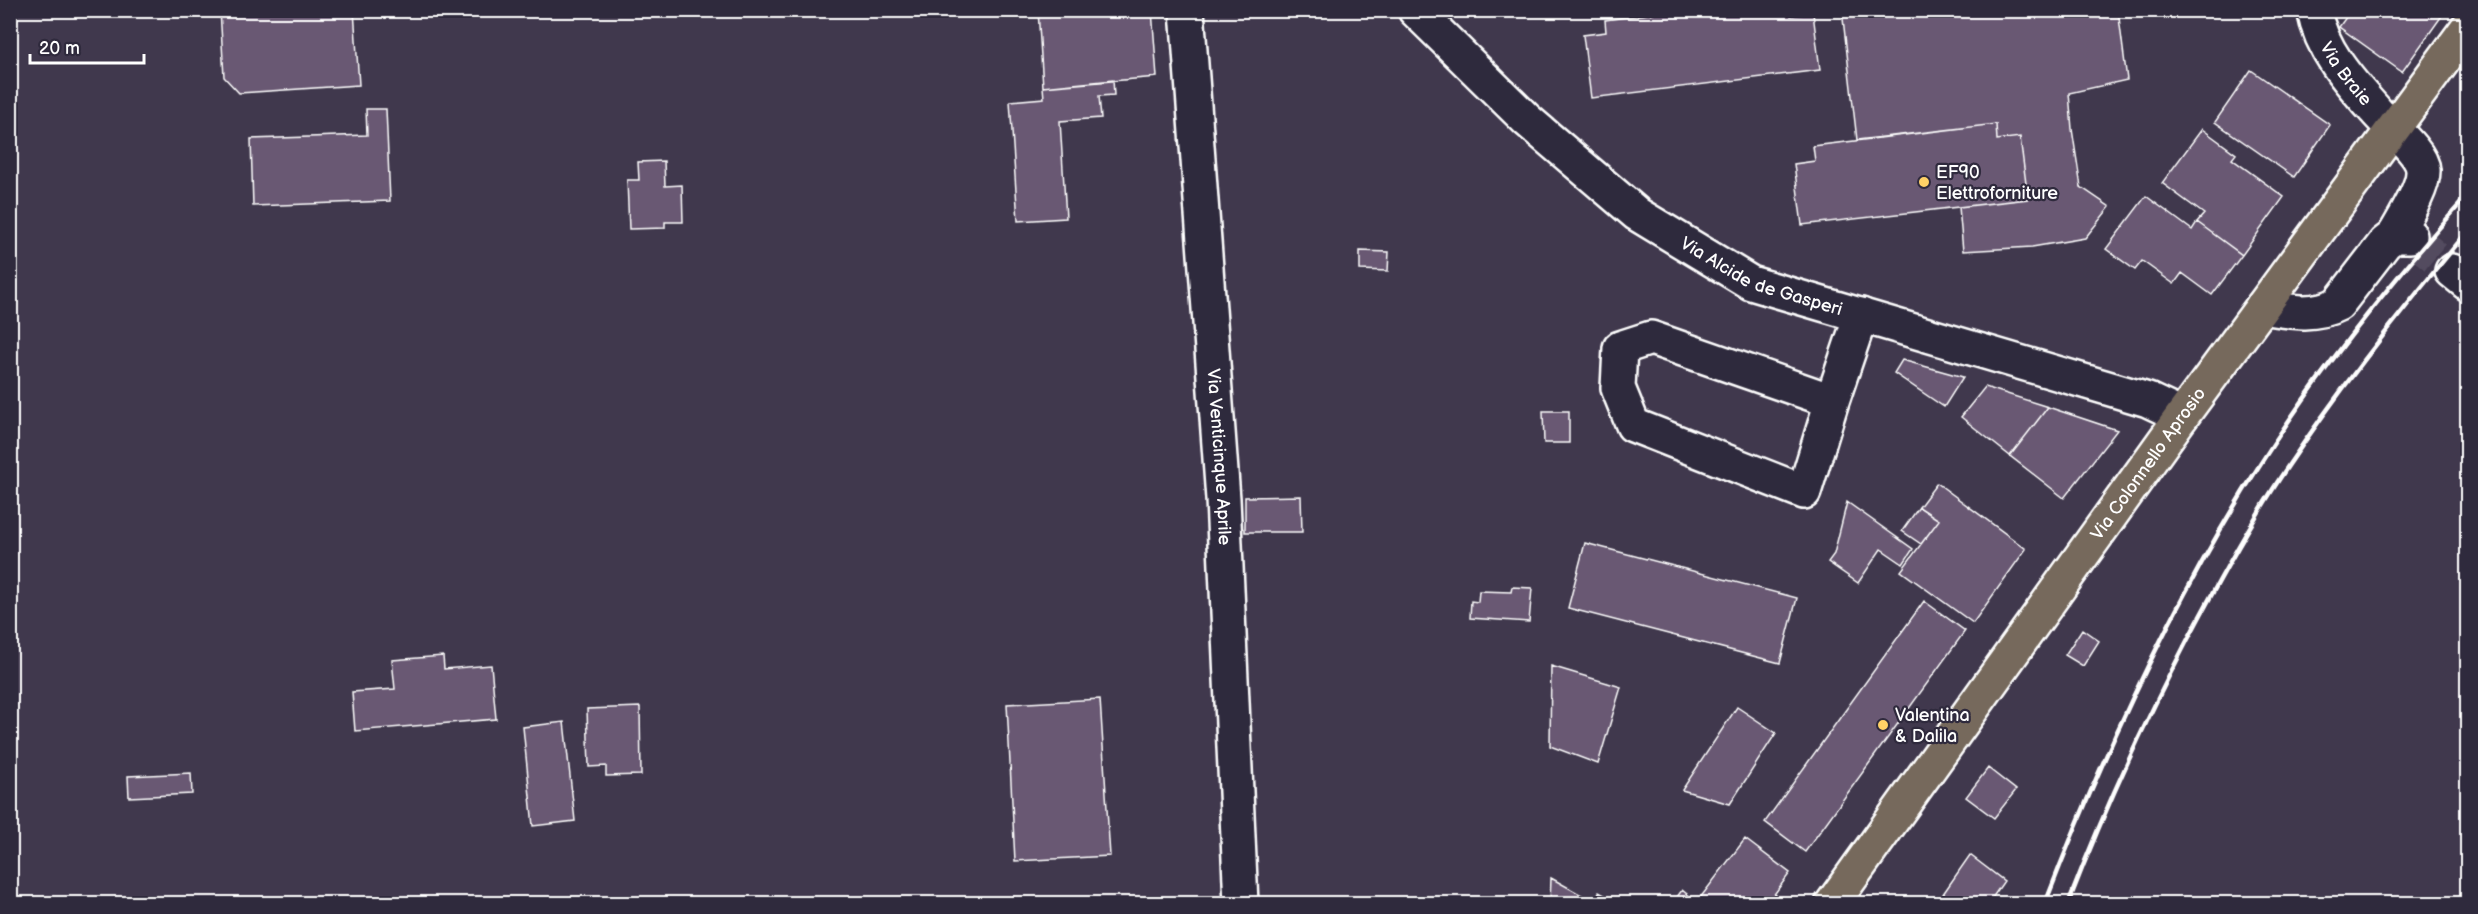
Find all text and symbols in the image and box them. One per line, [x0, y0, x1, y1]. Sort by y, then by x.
scale bar [30, 27, 144, 65]
text: 20 m [39, 38, 80, 59]
street label: Via Braie [2316, 38, 2377, 110]
place label: EF90 Elettroforniture [1936, 162, 2058, 204]
marker: EF90 Elettroforniture [1917, 175, 1931, 189]
street label: Via Alcide de Gasperi [1677, 232, 1845, 320]
street label: Via Venticinque Aprile [1203, 368, 1236, 546]
street label: Via Colonnello Aprosio [2086, 383, 2210, 544]
place label: Valentina & Dalila [1895, 705, 1970, 747]
marker: Valentina & Dalila [1876, 718, 1890, 732]

